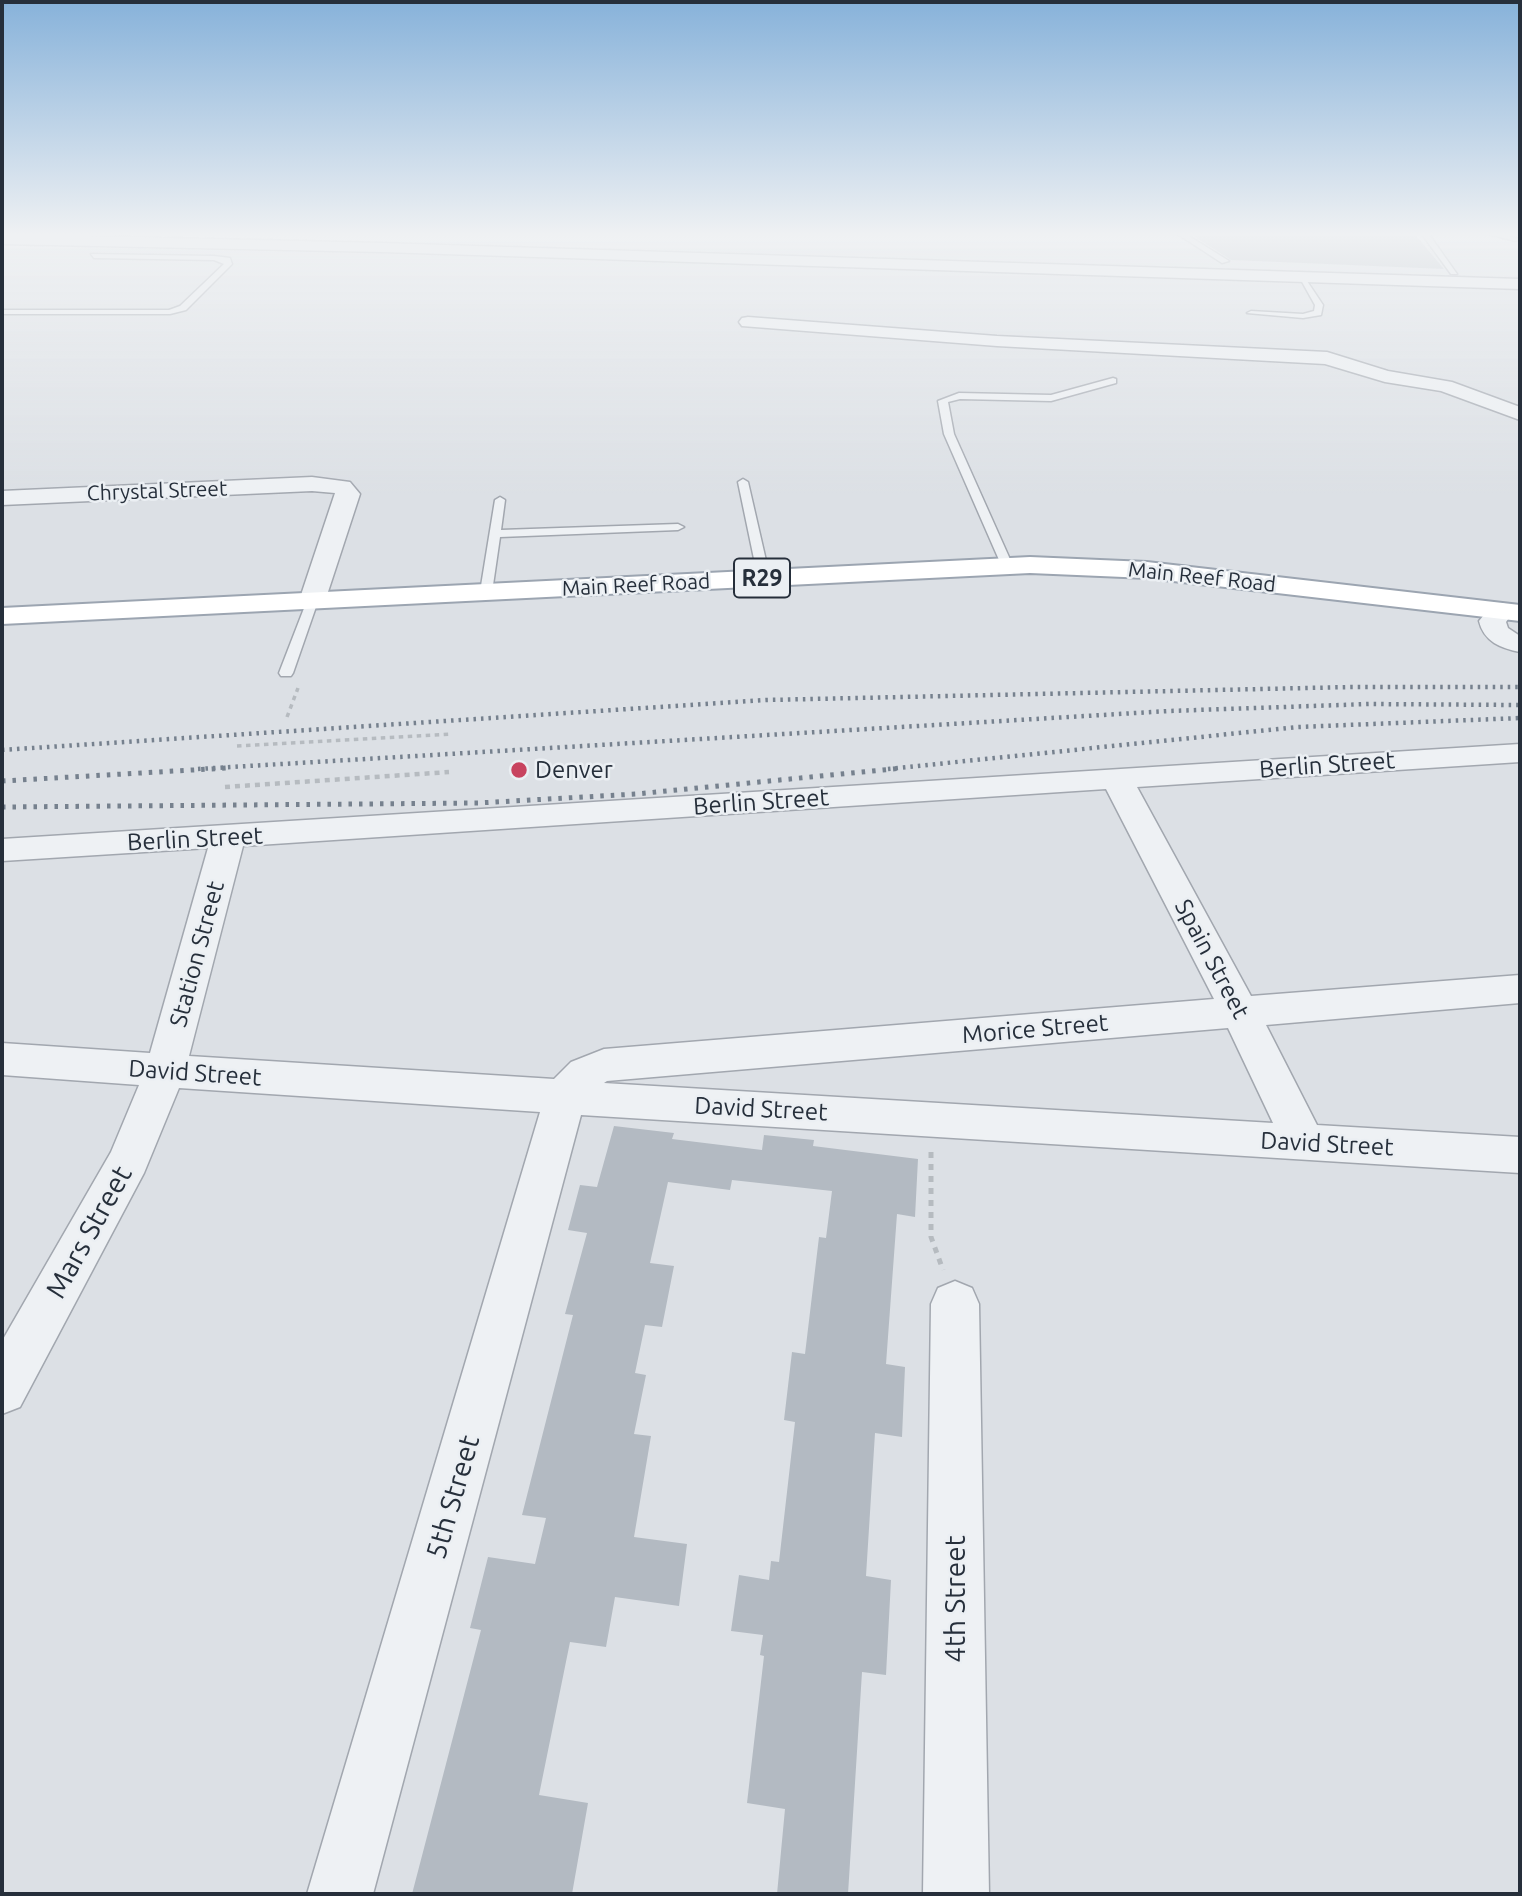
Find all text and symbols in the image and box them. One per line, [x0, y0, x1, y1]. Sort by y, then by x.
street label: Chrystal Street [86, 476, 228, 506]
street label: Main Reef Road [1127, 557, 1277, 597]
road number: R29 [734, 558, 790, 598]
street label: Main Reef Road [561, 569, 711, 601]
street label: Berlin Street [1258, 746, 1396, 784]
place label: Denver [535, 756, 613, 784]
marker: Denver [509, 760, 529, 780]
street label: Berlin Street [692, 783, 830, 821]
street label: Berlin Street [126, 821, 264, 857]
street label: Station Street [164, 878, 230, 1030]
street label: Spain Street [1169, 894, 1255, 1024]
street label: Morice Street [961, 1008, 1109, 1050]
street label: David Street [127, 1054, 263, 1092]
street label: David Street [694, 1091, 828, 1127]
street label: David Street [1260, 1126, 1394, 1162]
street label: Mars Street [39, 1160, 139, 1304]
street label: 5th Street [419, 1431, 487, 1563]
street label: 4th Street [939, 1535, 973, 1663]

